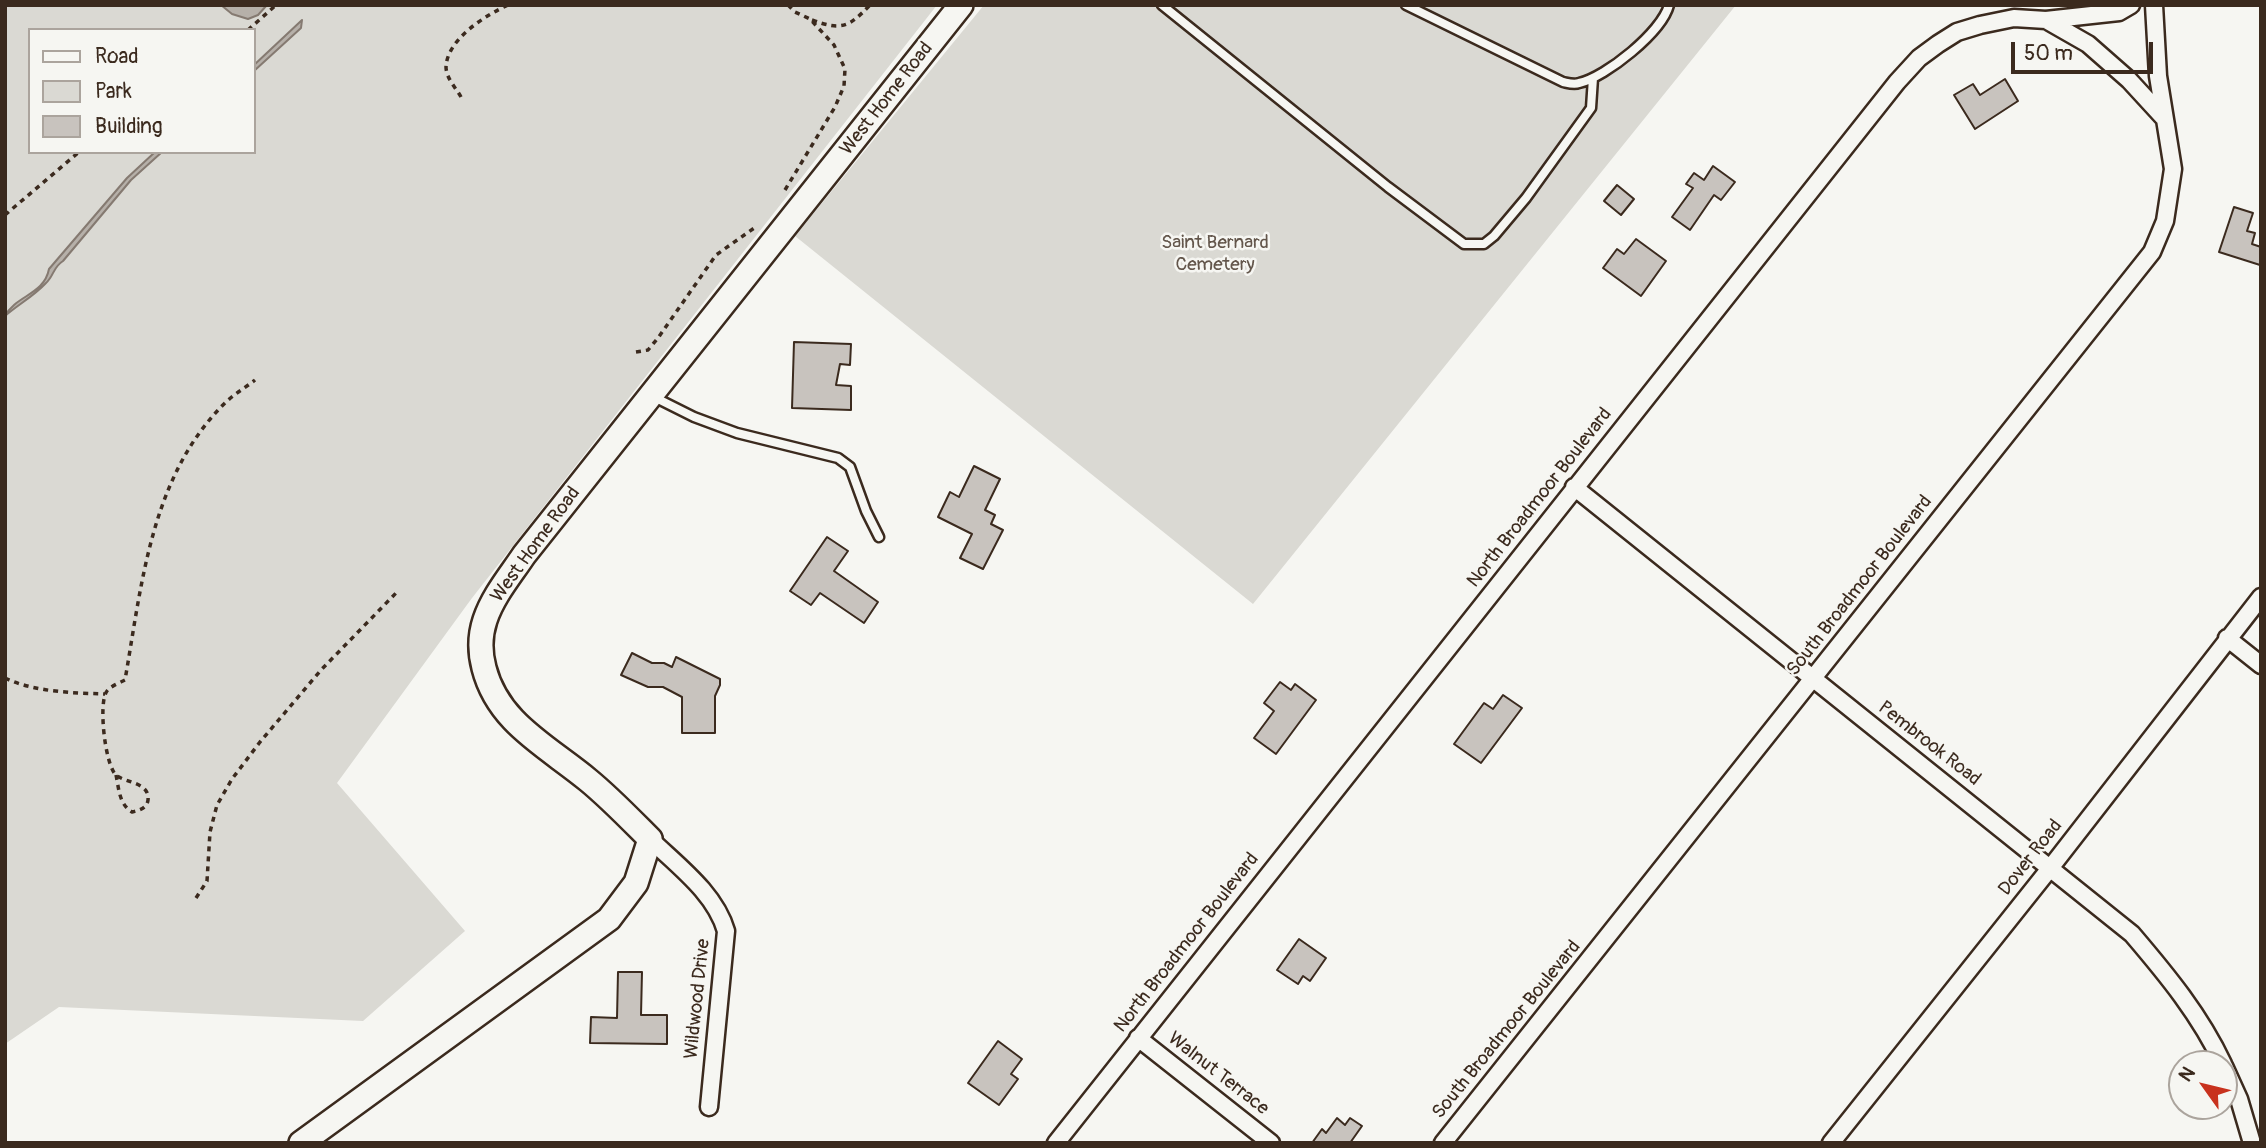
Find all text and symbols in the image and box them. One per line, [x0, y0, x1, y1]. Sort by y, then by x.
legend [28, 28, 256, 154]
scale bar [2014, 28, 2156, 72]
street label: West Home Road [836, 38, 938, 160]
text: 50 m [2024, 40, 2073, 67]
text: Road [95, 43, 139, 70]
text: Park [95, 78, 132, 105]
text: Building [95, 113, 162, 140]
park label: Saint Bernard Cemetery [1161, 232, 1269, 276]
street label: North Broadmoor Boulevard [1463, 404, 1617, 592]
street label: West Home Road [486, 483, 586, 607]
street label: South Broadmoor Boulevard [1782, 491, 1938, 681]
street label: Pembrook Road [1873, 697, 1985, 791]
street label: Dover Road [1994, 815, 2068, 901]
street label: North Broadmoor Boulevard [1110, 849, 1264, 1037]
street label: South Broadmoor Boulevard [1428, 936, 1586, 1124]
street label: Wildwood Drive [680, 938, 716, 1060]
street label: Walnut Terrace [1163, 1028, 1273, 1120]
north arrow [2168, 1050, 2238, 1120]
text: N [2174, 1062, 2201, 1086]

